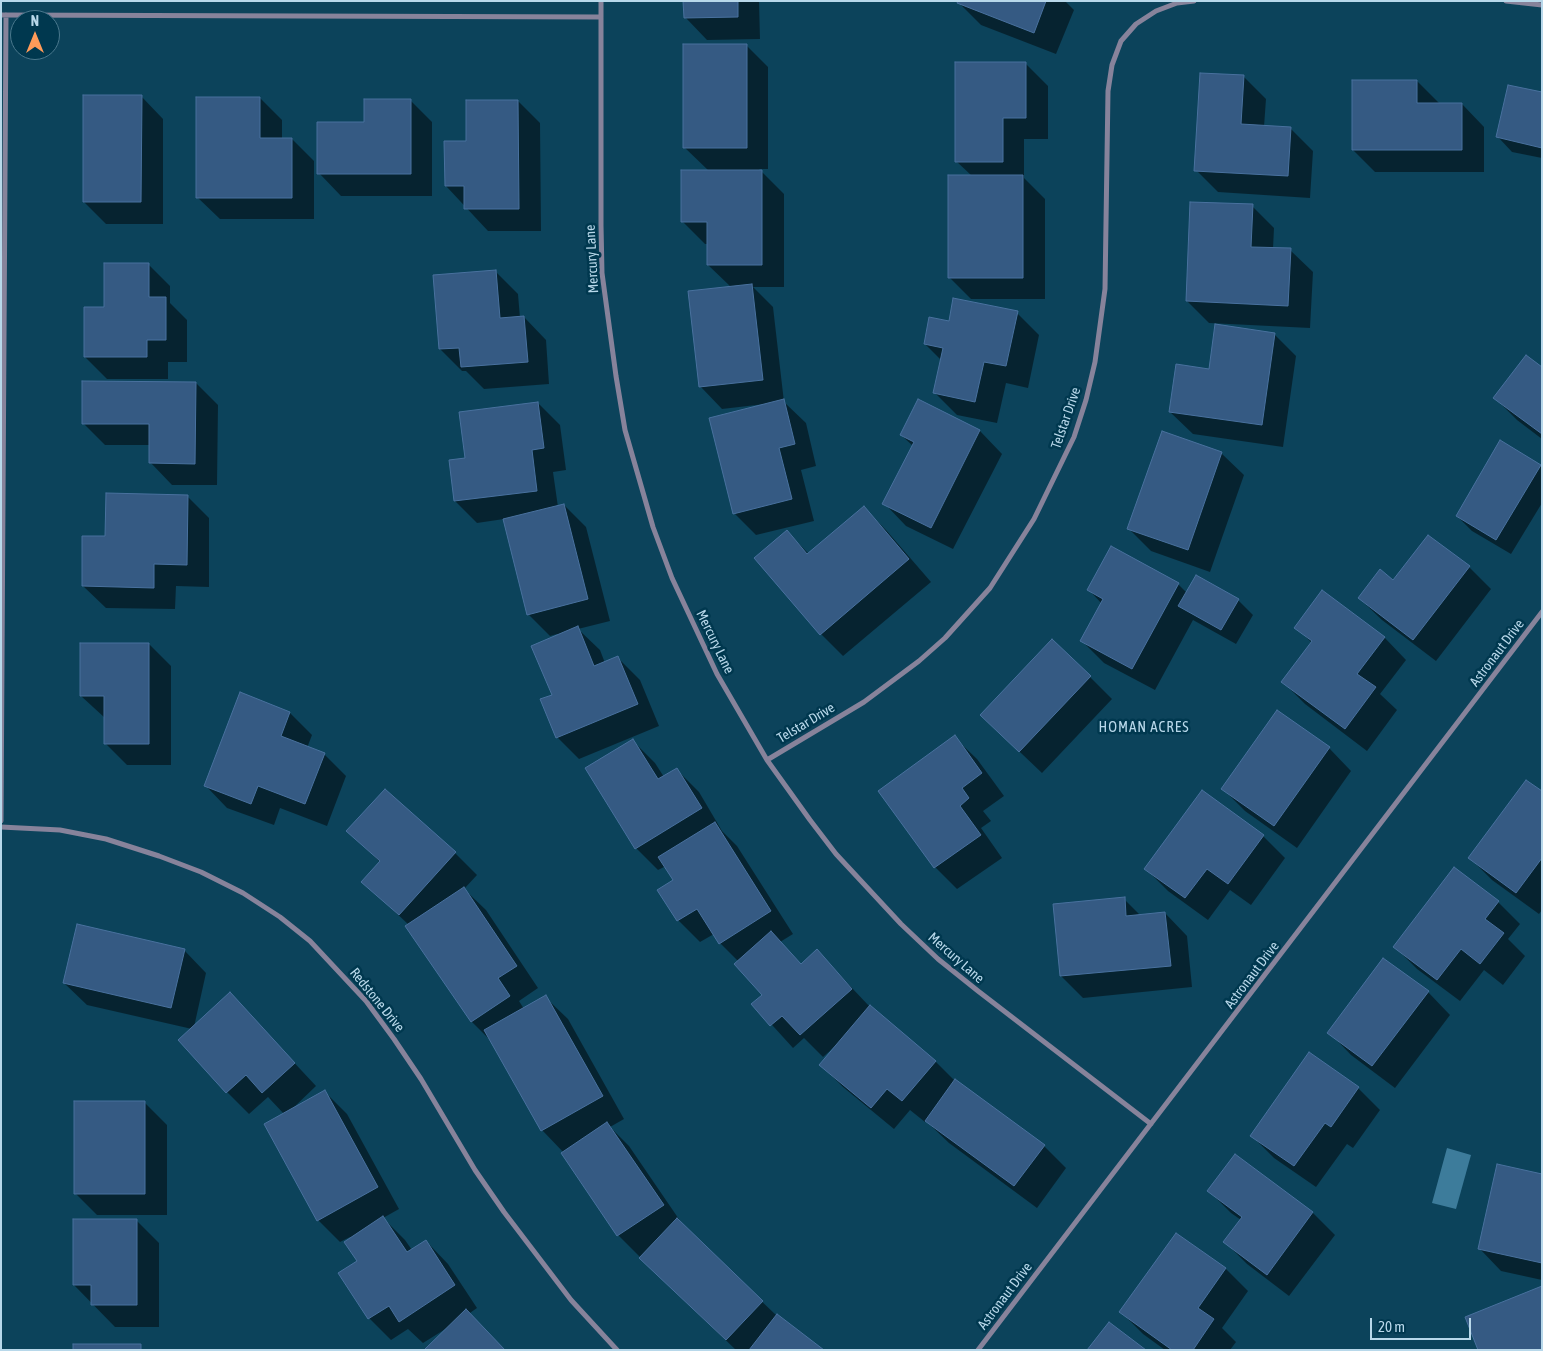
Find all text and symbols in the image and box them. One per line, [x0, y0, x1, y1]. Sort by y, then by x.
north arrow [10, 10, 60, 60]
text: N [31, 13, 39, 29]
street label: Mercury Lane [582, 224, 602, 294]
street label: Telstar Drive [1048, 385, 1084, 451]
street label: Mercury Lane [692, 607, 738, 677]
street label: Astronaut Drive [1466, 616, 1528, 690]
street label: Telstar Drive [774, 699, 838, 747]
district label: HOMAN ACRES [1097, 718, 1191, 736]
street label: Mercury Lane [925, 929, 987, 987]
street label: Astronaut Drive [1221, 938, 1283, 1012]
street label: Redstone Drive [346, 965, 408, 1035]
street label: Astronaut Drive [974, 1259, 1036, 1333]
scale bar [1373, 1308, 1474, 1340]
text: 20 m [1378, 1318, 1405, 1335]

